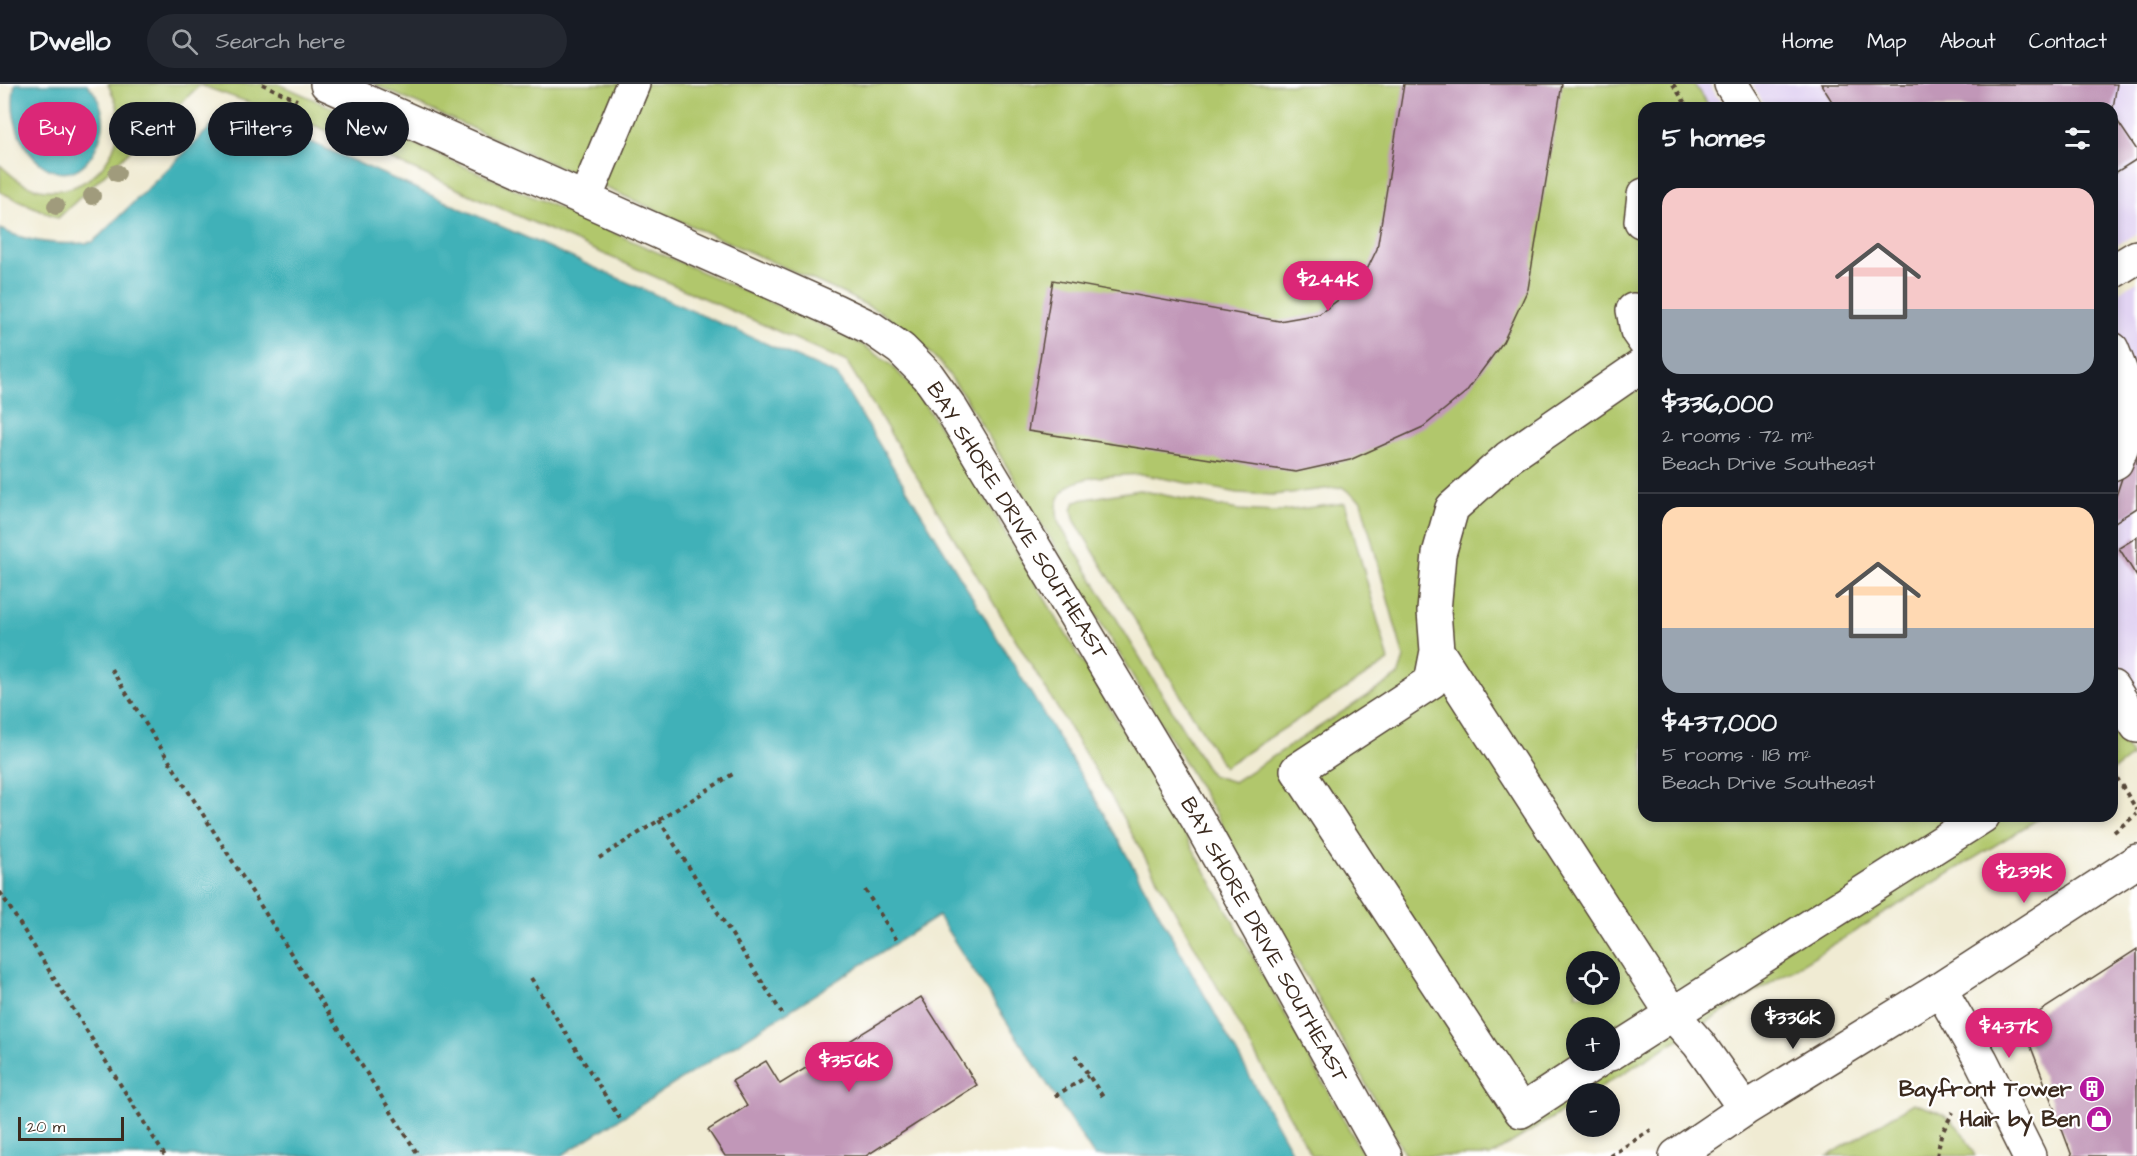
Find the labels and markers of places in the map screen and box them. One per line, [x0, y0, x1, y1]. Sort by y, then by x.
pin: $244K [1286, 261, 1370, 312]
pin: $239K [1982, 853, 2066, 904]
pin: $336K [1751, 999, 1835, 1050]
pin: $437K [1967, 1008, 2051, 1059]
pin: $356K [807, 1042, 891, 1093]
place label: Bayfront Tower [1899, 1074, 2073, 1107]
building icon: Bayfront Tower [2077, 1074, 2107, 1104]
place label: Hair by Ben [1959, 1104, 2080, 1137]
shop icon: Hair by Ben [2084, 1104, 2114, 1134]

